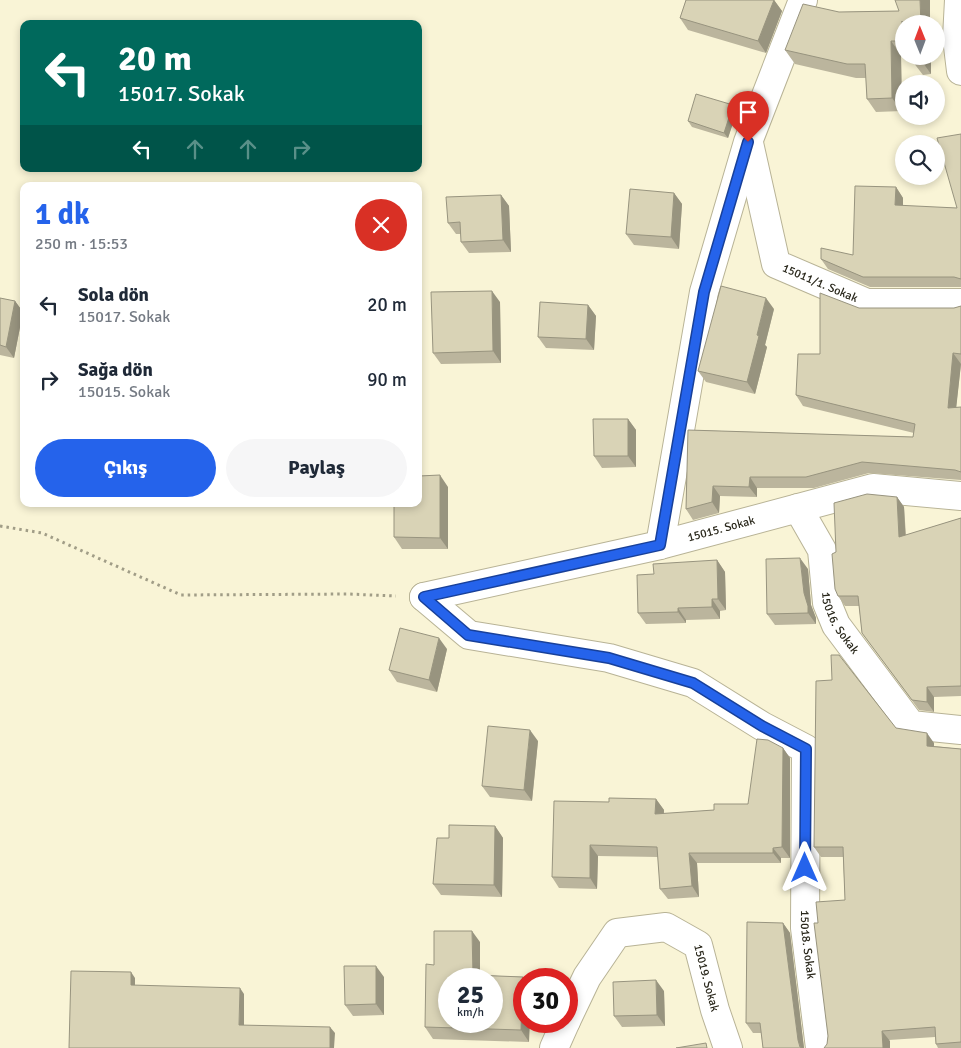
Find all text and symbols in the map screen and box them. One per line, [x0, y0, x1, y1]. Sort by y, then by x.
north arrow [895, 15, 945, 65]
map controls [895, 15, 945, 185]
text: 20 m [118, 37, 192, 80]
icon: left [35, 40, 100, 105]
button: sound [895, 75, 945, 125]
text: 15017. Sokak [118, 80, 245, 107]
pin [727, 91, 769, 142]
icon: arrive [734, 98, 762, 126]
icon: left [128, 135, 156, 163]
icon: ahead [181, 135, 209, 163]
icon: ahead [234, 135, 262, 163]
icon: right [287, 135, 315, 163]
button: search [895, 135, 945, 185]
text: 1 dk [35, 196, 90, 233]
button: close [355, 199, 407, 251]
text: 250 m · 15:53 [35, 234, 128, 254]
street label: 15011/1. Sokak [780, 260, 860, 306]
text: Sola dön [78, 283, 149, 307]
icon: left [35, 291, 63, 319]
text: 20 m [367, 293, 407, 317]
text: 15017. Sokak [78, 307, 170, 327]
text: Sağa dön [78, 358, 153, 382]
icon: right [35, 366, 63, 394]
text: 90 m [367, 368, 407, 392]
text: 15015. Sokak [78, 382, 170, 402]
button: Çıkış [35, 439, 216, 497]
button: Paylaş [226, 439, 407, 497]
street label: 15015. Sokak [686, 512, 757, 545]
street label: 15016. Sokak [818, 591, 863, 657]
position arrow [778, 841, 830, 893]
street label: 15018. Sokak [797, 910, 819, 980]
street label: 15019. Sokak [691, 942, 723, 1013]
speed limit sign: 30 [513, 968, 578, 1033]
text: 25 [457, 979, 484, 1010]
text: km/h [457, 1005, 484, 1020]

